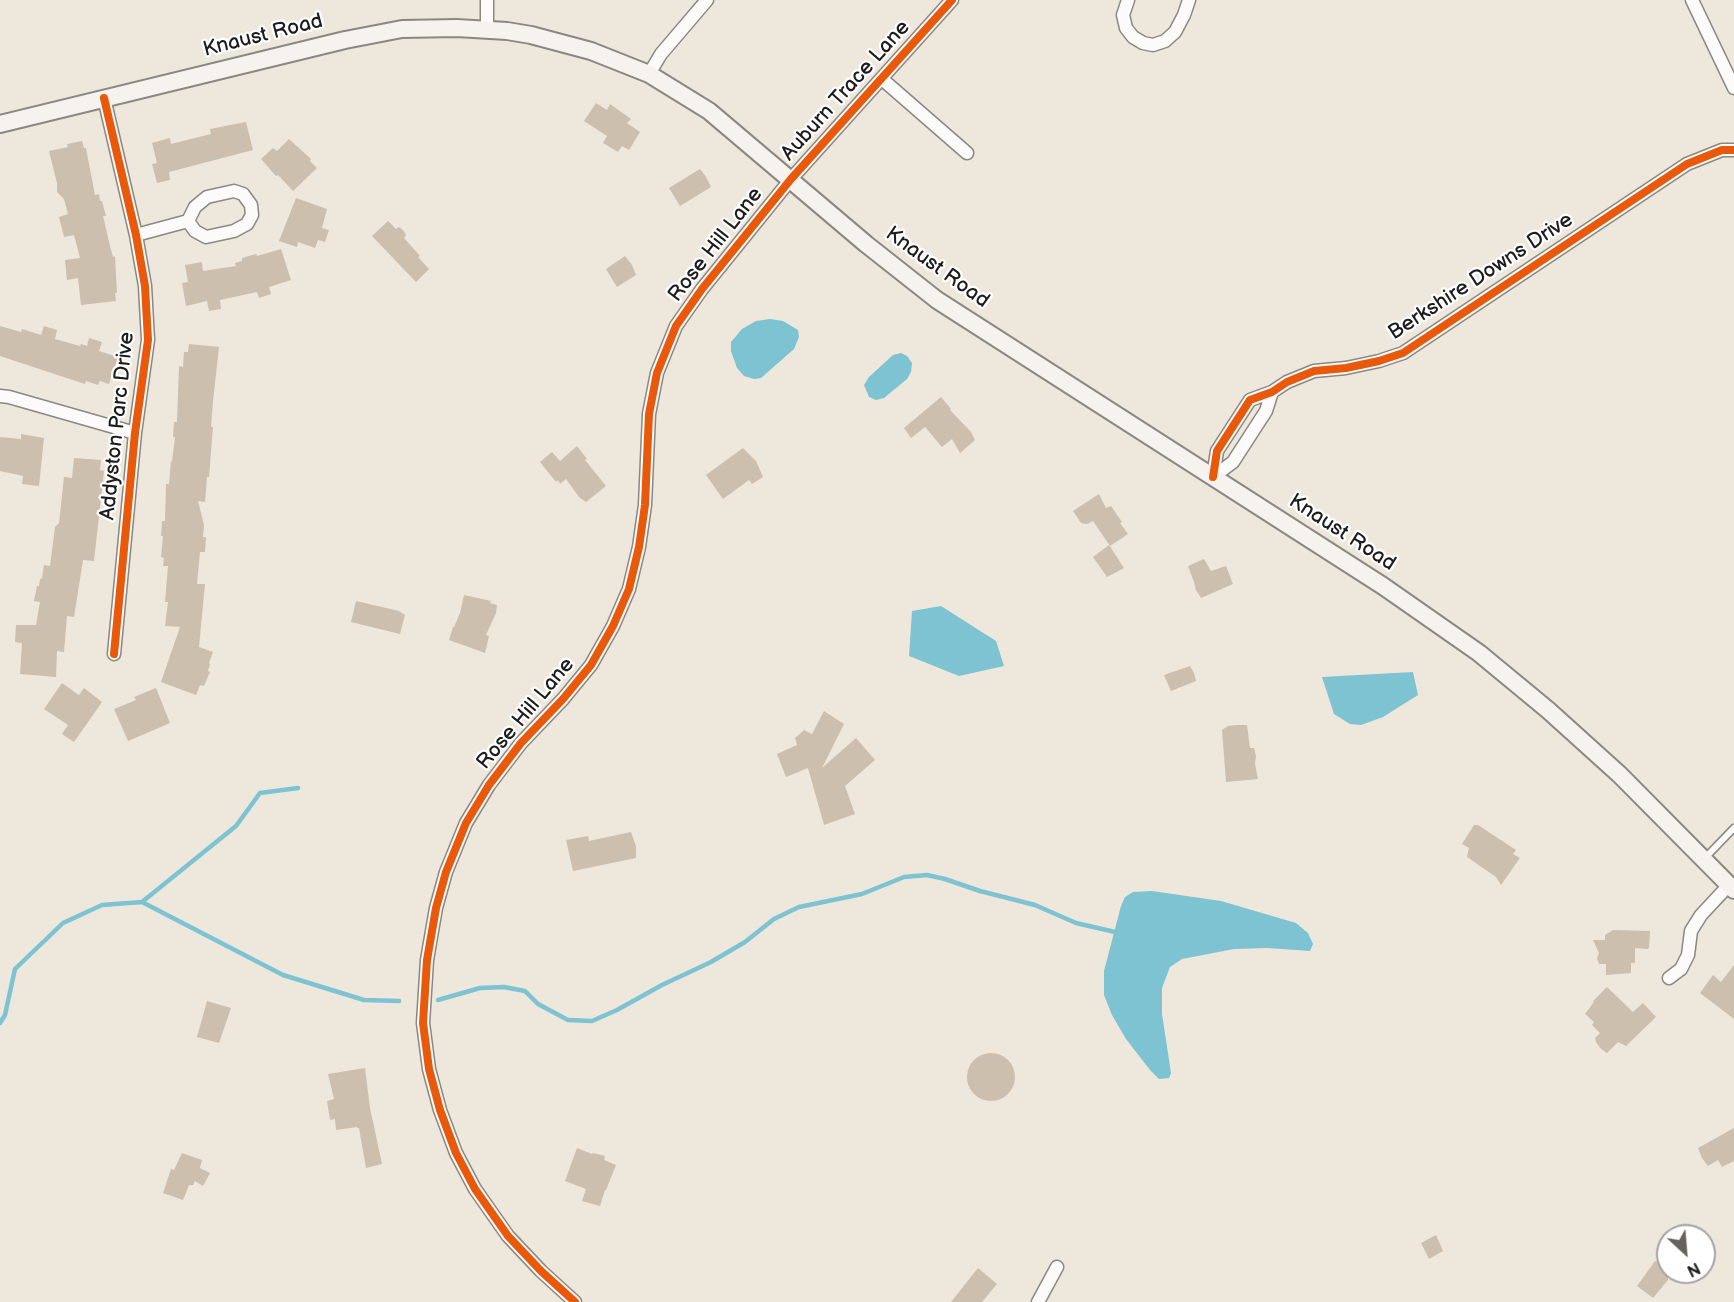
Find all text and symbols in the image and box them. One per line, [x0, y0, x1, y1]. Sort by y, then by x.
street label: Knaust Road [201, 9, 325, 63]
street label: Auburn Trace Lane [776, 16, 916, 166]
street label: Rose Hill Lane [663, 183, 769, 307]
street label: Berkshire Downs Drive [1384, 208, 1578, 346]
street label: Knaust Road [880, 222, 994, 314]
street label: Addyston Parc Drive [96, 331, 140, 521]
street label: Knaust Road [1284, 489, 1400, 577]
street label: Rose Hill Lane [472, 653, 580, 775]
north arrow [1656, 1224, 1716, 1284]
text: N [1684, 1258, 1703, 1280]

